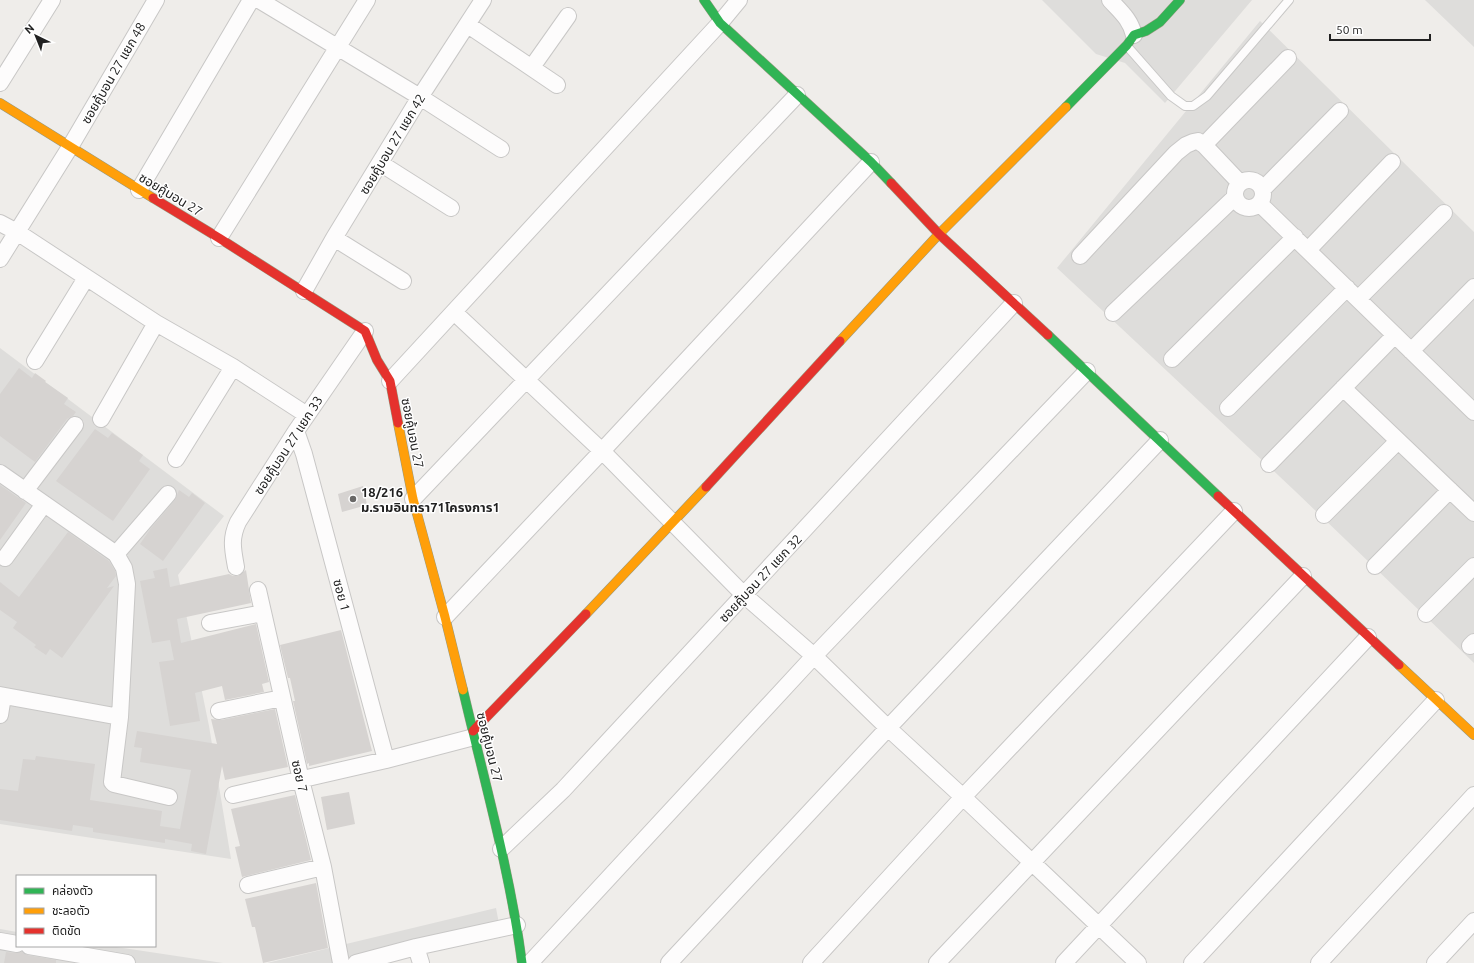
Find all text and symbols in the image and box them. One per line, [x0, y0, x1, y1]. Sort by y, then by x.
north arrow [16, 16, 56, 56]
scale bar [1330, 16, 1430, 42]
street label: ซอยคู้บอน 27 แยก 48 [78, 20, 149, 127]
text: N [22, 21, 36, 36]
text: 50 m [1336, 23, 1363, 36]
street label: ซอยคู้บอน 27 แยก 42 [357, 91, 428, 197]
street label: ซอยคู้บอน 27 [136, 170, 205, 219]
street label: ซอยคู้บอน 27 แยก 33 [251, 393, 326, 497]
street label: ซอยคู้บอน 27 [398, 397, 427, 470]
place label: 18/216 ม.รามอินทรา71โครงการ1 [361, 485, 500, 514]
marker: 18/216 ม.รามอินทรา71โครงการ1 [348, 494, 358, 504]
street label: ซอยคู้บอน 27 แยก 32 [716, 531, 805, 625]
street label: ซอย 1 [331, 577, 353, 613]
street label: ซอยคู้บอน 27 [474, 711, 505, 784]
street label: ซอย 7 [289, 758, 311, 794]
legend [16, 875, 156, 947]
text: คล่องตัว [52, 884, 93, 897]
text: ชะลอตัว [52, 904, 90, 917]
text: ติดขัด [52, 924, 81, 937]

